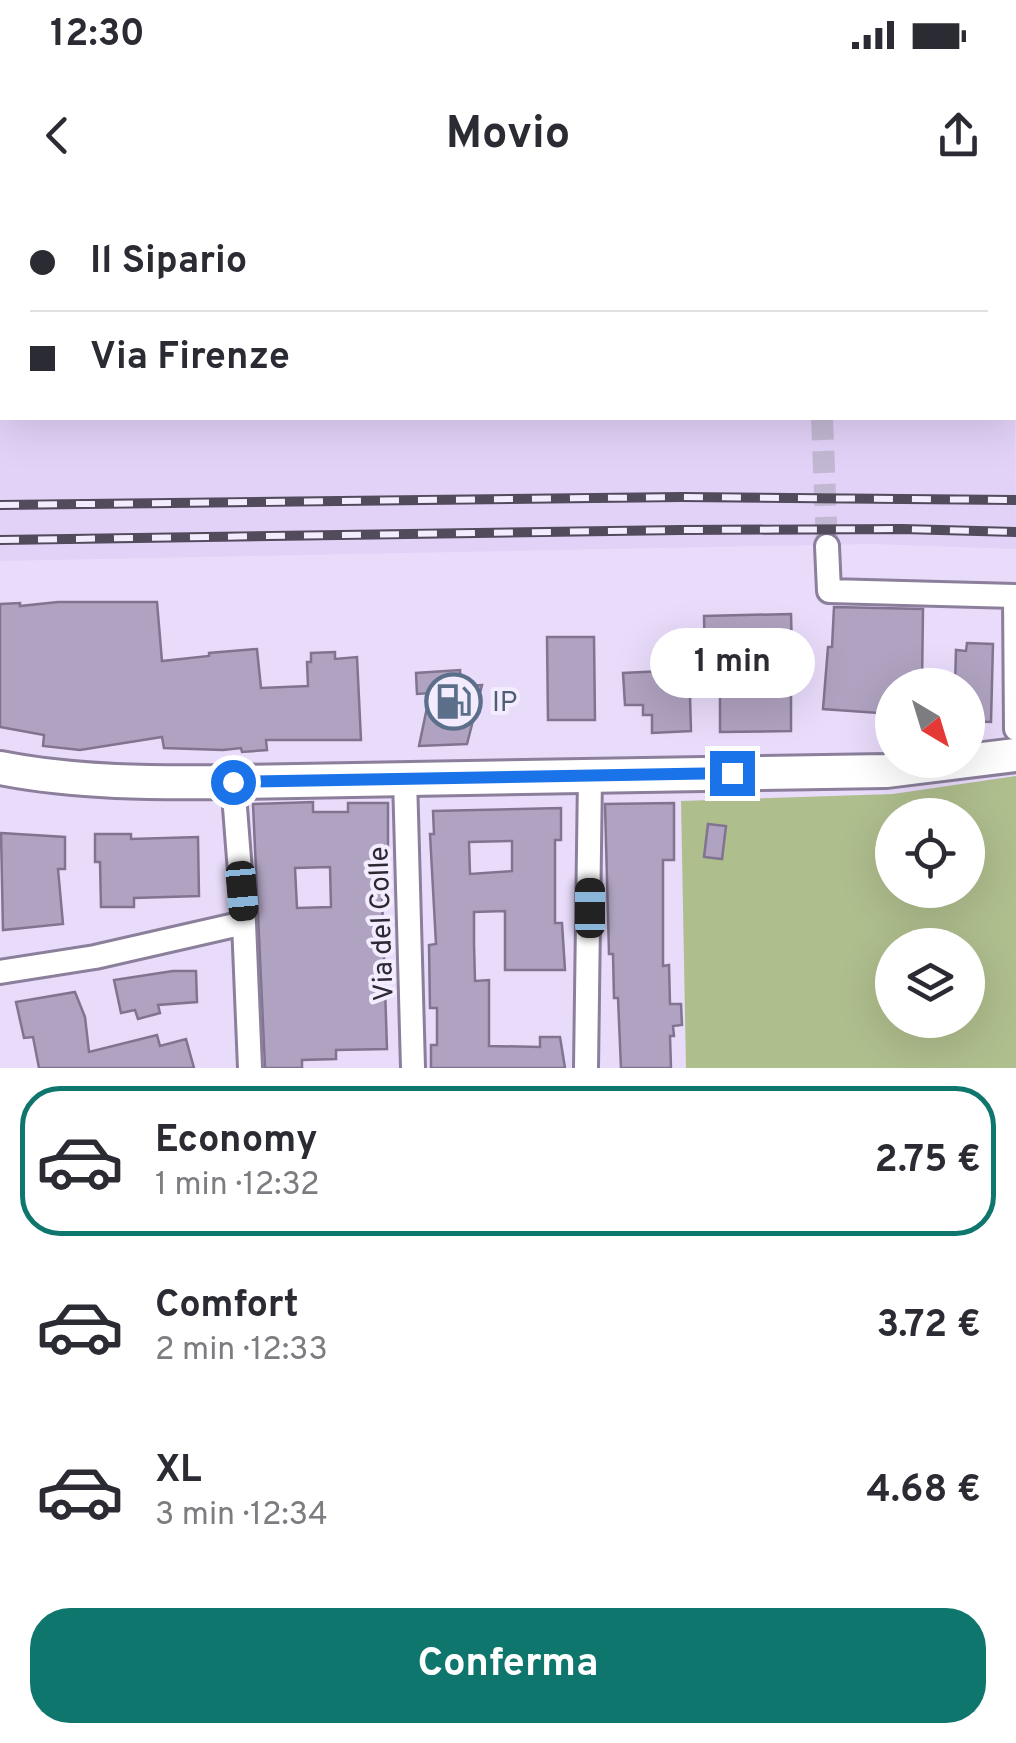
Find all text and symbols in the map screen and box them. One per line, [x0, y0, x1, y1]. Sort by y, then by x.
text: 12:30 [50, 11, 145, 60]
text: Movio [446, 107, 570, 164]
icon: back [30, 108, 85, 163]
icon: share [931, 108, 986, 163]
text: Il Sipario [90, 238, 247, 287]
text: Via Firenze [90, 334, 290, 383]
callout: 1 min [650, 628, 814, 698]
text: 1 min [694, 643, 771, 683]
north arrow [875, 668, 985, 778]
map controls [875, 668, 985, 1038]
fuel station icon: IP [423, 671, 483, 731]
place label: IP [492, 686, 517, 722]
route end [710, 751, 755, 796]
route start [211, 760, 256, 805]
button: locate [875, 798, 985, 908]
street label: Via del Colle [362, 846, 404, 1002]
car [224, 860, 260, 922]
car [575, 878, 605, 938]
button: layers [875, 928, 985, 1038]
icon: car [35, 1116, 125, 1206]
text: Economy [155, 1117, 317, 1166]
text: 2.75 € [875, 1137, 981, 1186]
text: 1 min · 12:32 [155, 1166, 320, 1206]
icon: car [35, 1281, 125, 1371]
text: Comfort [155, 1282, 299, 1331]
text: 3.72 € [876, 1302, 981, 1351]
text: 2 min · 12:33 [155, 1331, 328, 1371]
icon: car [35, 1446, 125, 1536]
text: XL [155, 1447, 202, 1496]
text: 4.68 € [867, 1467, 981, 1516]
text: 3 min · 12:34 [155, 1496, 328, 1536]
button: Conferma [30, 1608, 986, 1723]

